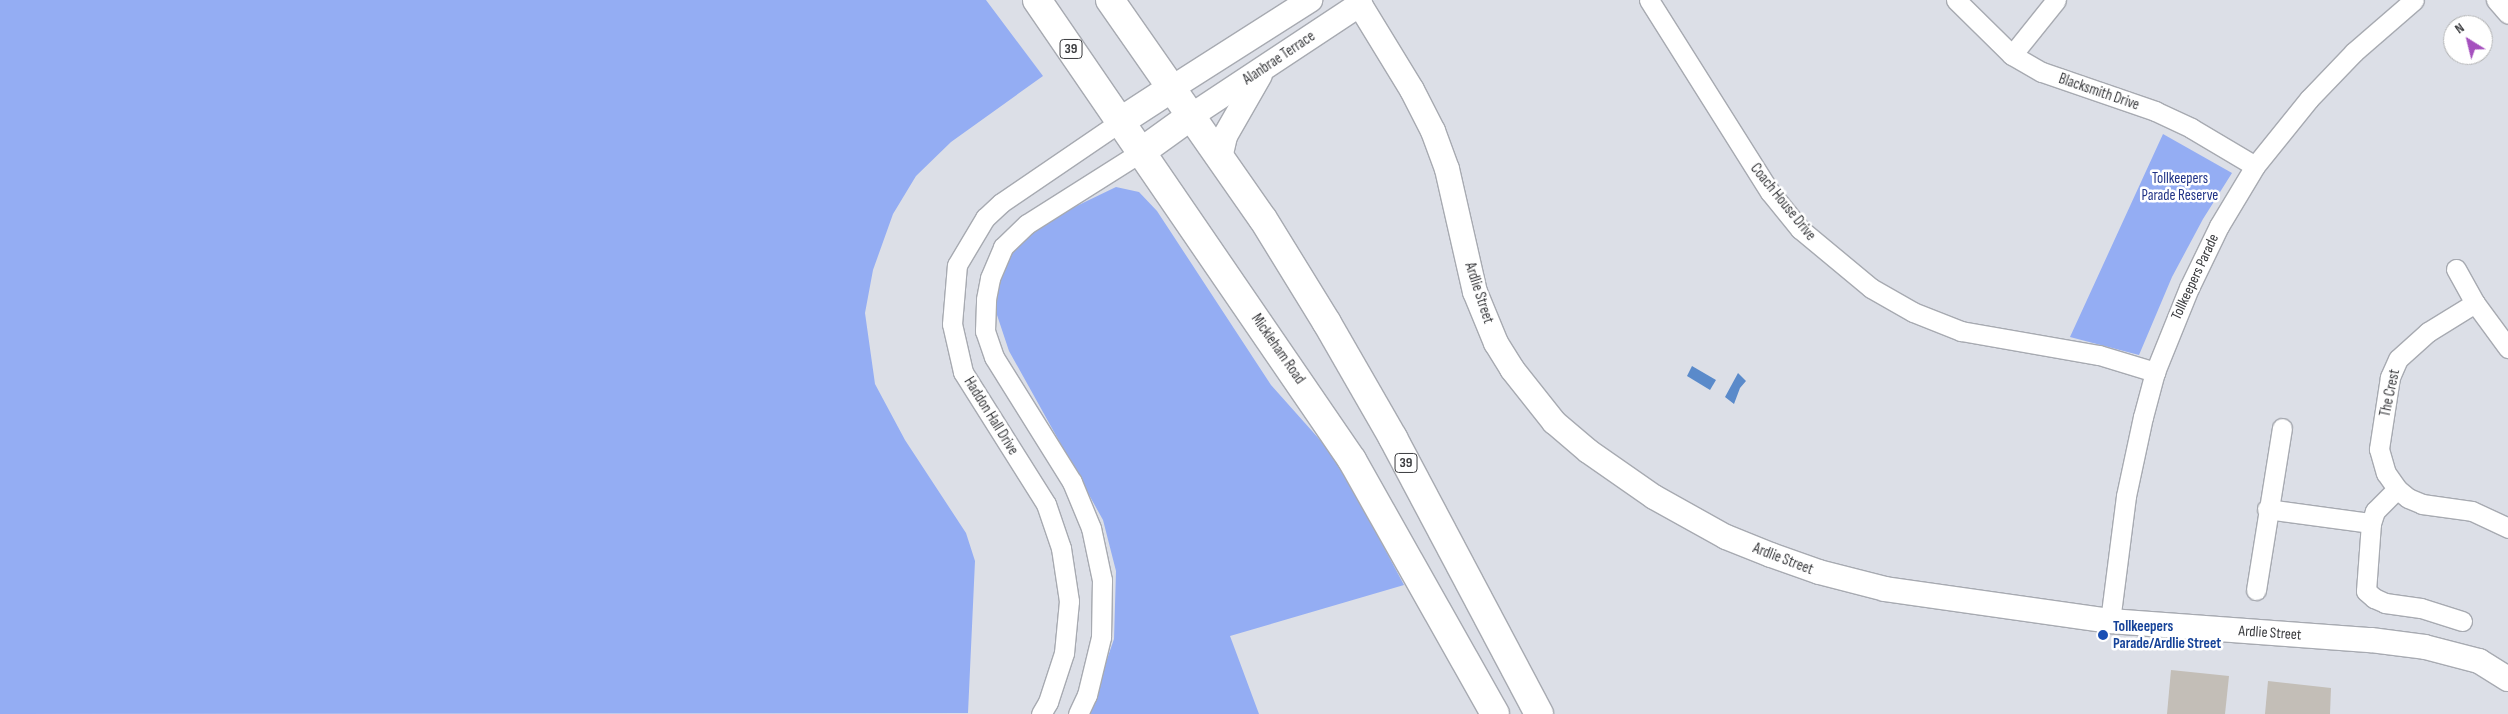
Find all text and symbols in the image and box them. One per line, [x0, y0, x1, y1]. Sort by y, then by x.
north arrow [2443, 15, 2493, 65]
text: N [2451, 19, 2467, 37]
street label: Alanbrae Terrace [1239, 27, 1319, 89]
road number: 39 [1058, 38, 1084, 61]
street label: Blacksmith Drive [2056, 70, 2142, 114]
street label: Coach House Drive [1746, 160, 1820, 244]
park label: Tollkeepers Parade Reserve [2142, 169, 2218, 204]
street label: Tollkeepers Parade [2167, 231, 2223, 323]
street label: Ardlie Street [1461, 260, 1497, 326]
street label: Mickleham Road [1247, 310, 1309, 388]
street label: The Crest [2376, 368, 2404, 418]
street label: Haddon Hall Drive [960, 374, 1022, 458]
road number: 39 [1394, 452, 1418, 474]
street label: Ardlie Street [1750, 539, 1816, 579]
place label: Tollkeepers Parade/Ardlie Street [2113, 617, 2221, 652]
street label: Ardlie Street [2238, 622, 2302, 644]
marker: Tollkeepers Parade/Ardlie Street [2097, 629, 2109, 641]

